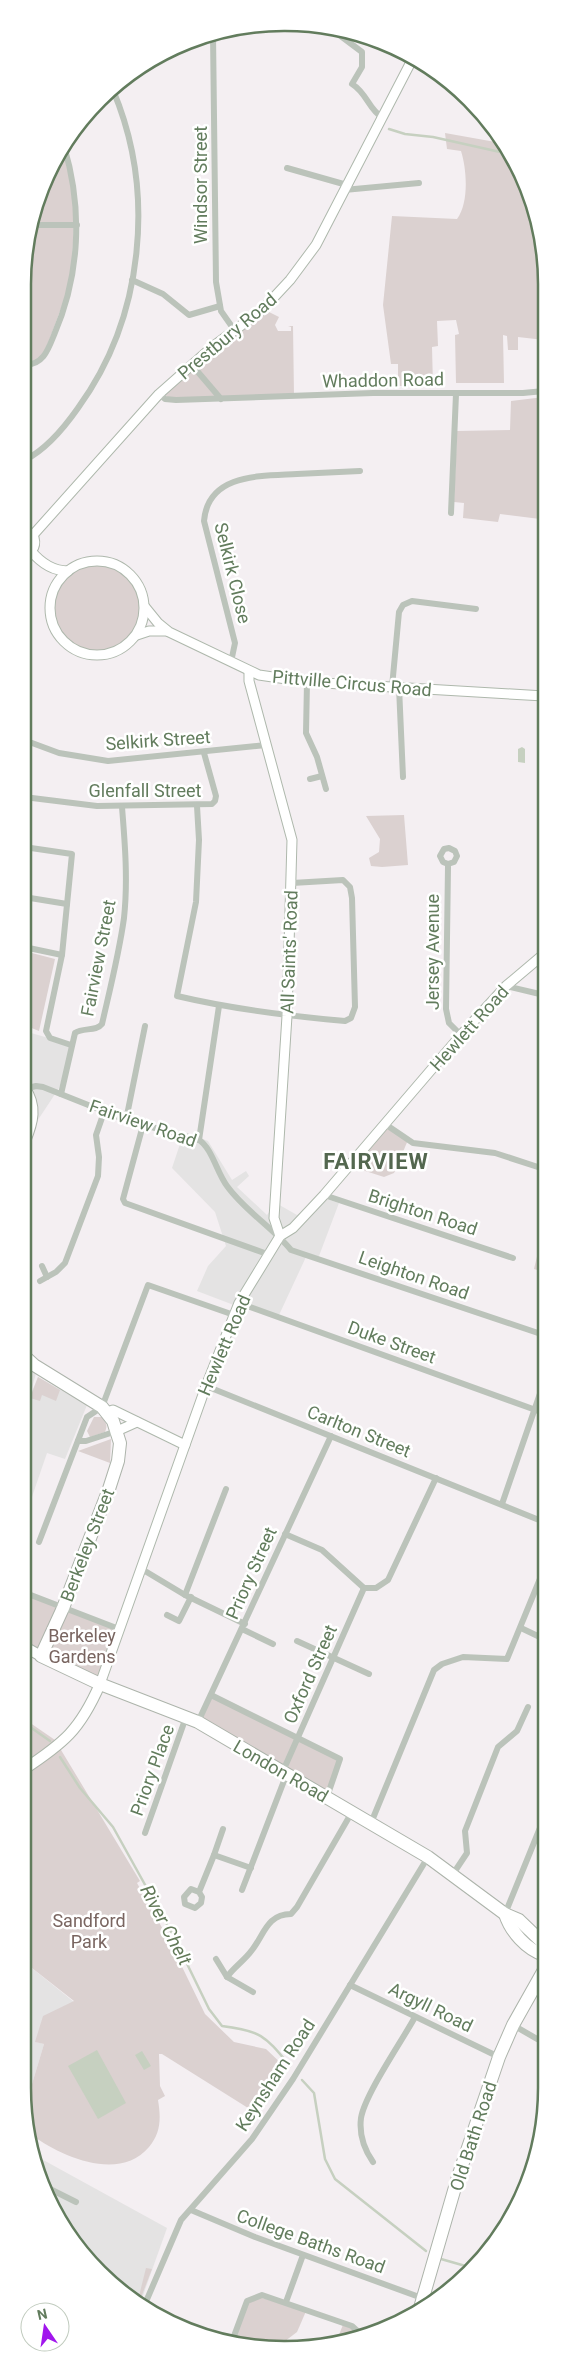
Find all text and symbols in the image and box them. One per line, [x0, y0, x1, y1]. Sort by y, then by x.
street label: Windsor Street [190, 126, 211, 244]
street label: Prestbury Road [173, 289, 281, 383]
street label: Whaddon Road [322, 368, 444, 392]
street label: Selkirk Close [210, 520, 256, 626]
street label: Pittville Circus Road [271, 666, 433, 700]
street label: Selkirk Street [105, 726, 211, 754]
street label: Glenfall Street [89, 780, 202, 801]
street label: All Saints' Road [276, 890, 302, 1014]
street label: Jersey Avenue [422, 894, 443, 1010]
street label: Fairview Street [76, 898, 120, 1018]
street label: Hewlett Road [425, 981, 513, 1075]
street label: Fairview Road [87, 1095, 199, 1151]
district label: FAIRVIEW [323, 1149, 429, 1174]
street label: Brighton Road [366, 1184, 480, 1240]
street label: Leighton Road [356, 1246, 472, 1304]
street label: Hewlett Road [193, 1291, 255, 1399]
street label: Duke Street [345, 1316, 439, 1368]
street label: Carlton Street [304, 1401, 414, 1461]
street label: Berkeley Street [56, 1485, 118, 1605]
street label: Priory Street [221, 1523, 281, 1622]
street label: Oxford Street [279, 1621, 341, 1727]
park label: Berkeley Gardens [48, 1625, 116, 1667]
street label: Priory Place [126, 1721, 178, 1819]
street label: London Road [230, 1735, 332, 1807]
water label: River Chelt [135, 1881, 197, 1970]
park label: Sandford Park [52, 1910, 126, 1952]
street label: Argyll Road [386, 1978, 476, 2036]
street label: Keynsham Road [231, 2015, 319, 2135]
street label: Old Bath Road [445, 2079, 501, 2193]
street label: College Baths Road [234, 2204, 388, 2278]
north arrow [20, 2302, 70, 2352]
text: N [35, 2305, 49, 2323]

